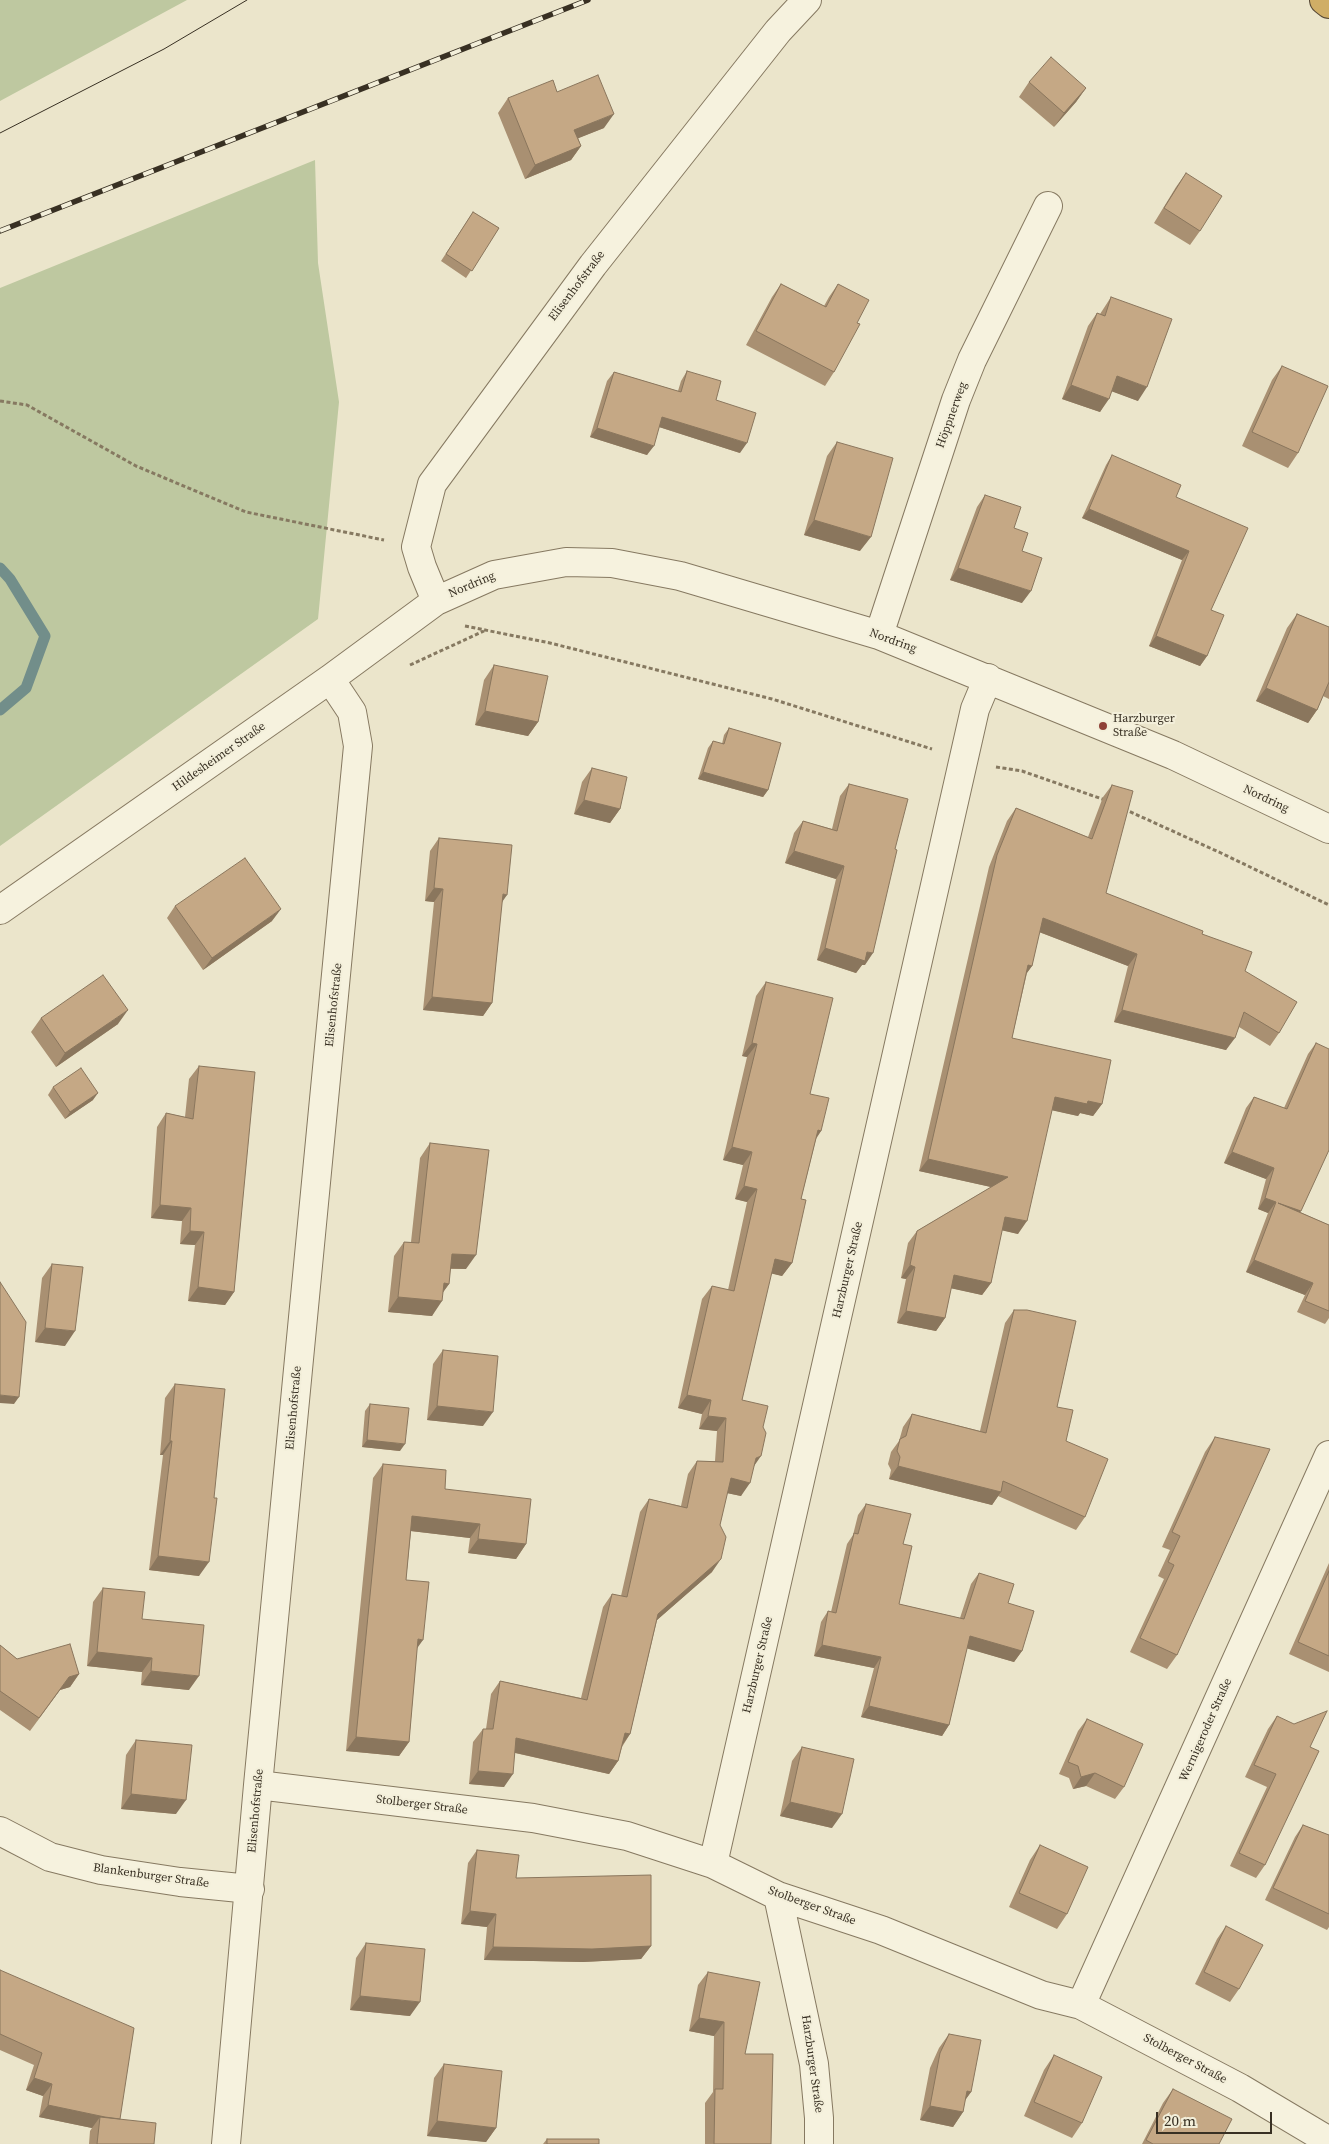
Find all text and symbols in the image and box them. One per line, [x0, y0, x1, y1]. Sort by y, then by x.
street label: Elisenhofstraße [546, 248, 608, 324]
street label: Höppnerweg [933, 380, 971, 450]
street label: Nordring [447, 569, 497, 601]
street label: Nordring [867, 626, 919, 656]
place label: Harzburger Straße [1113, 712, 1175, 740]
street label: Hildesheimer Straße [170, 719, 268, 795]
marker: Harzburger Straße [1097, 720, 1109, 732]
street label: Nordring [1241, 782, 1291, 816]
street label: Elisenhofstraße [322, 962, 346, 1048]
street label: Harzburger Straße [830, 1220, 866, 1320]
street label: Elisenhofstraße [283, 1365, 305, 1451]
street label: Harzburger Straße [740, 1615, 776, 1715]
street label: Wernigeroder Straße [1177, 1676, 1235, 1784]
street label: Elisenhofstraße [245, 1768, 267, 1854]
street label: Stolberger Straße [375, 1792, 469, 1818]
street label: Blankenburger Straße [92, 1861, 210, 1891]
street label: Stolberger Straße [766, 1883, 858, 1929]
street label: Harzburger Straße [798, 2014, 826, 2114]
street label: Stolberger Straße [1141, 2031, 1229, 2087]
scale bar [1159, 2102, 1275, 2134]
text: 20 m [1164, 2110, 1196, 2131]

